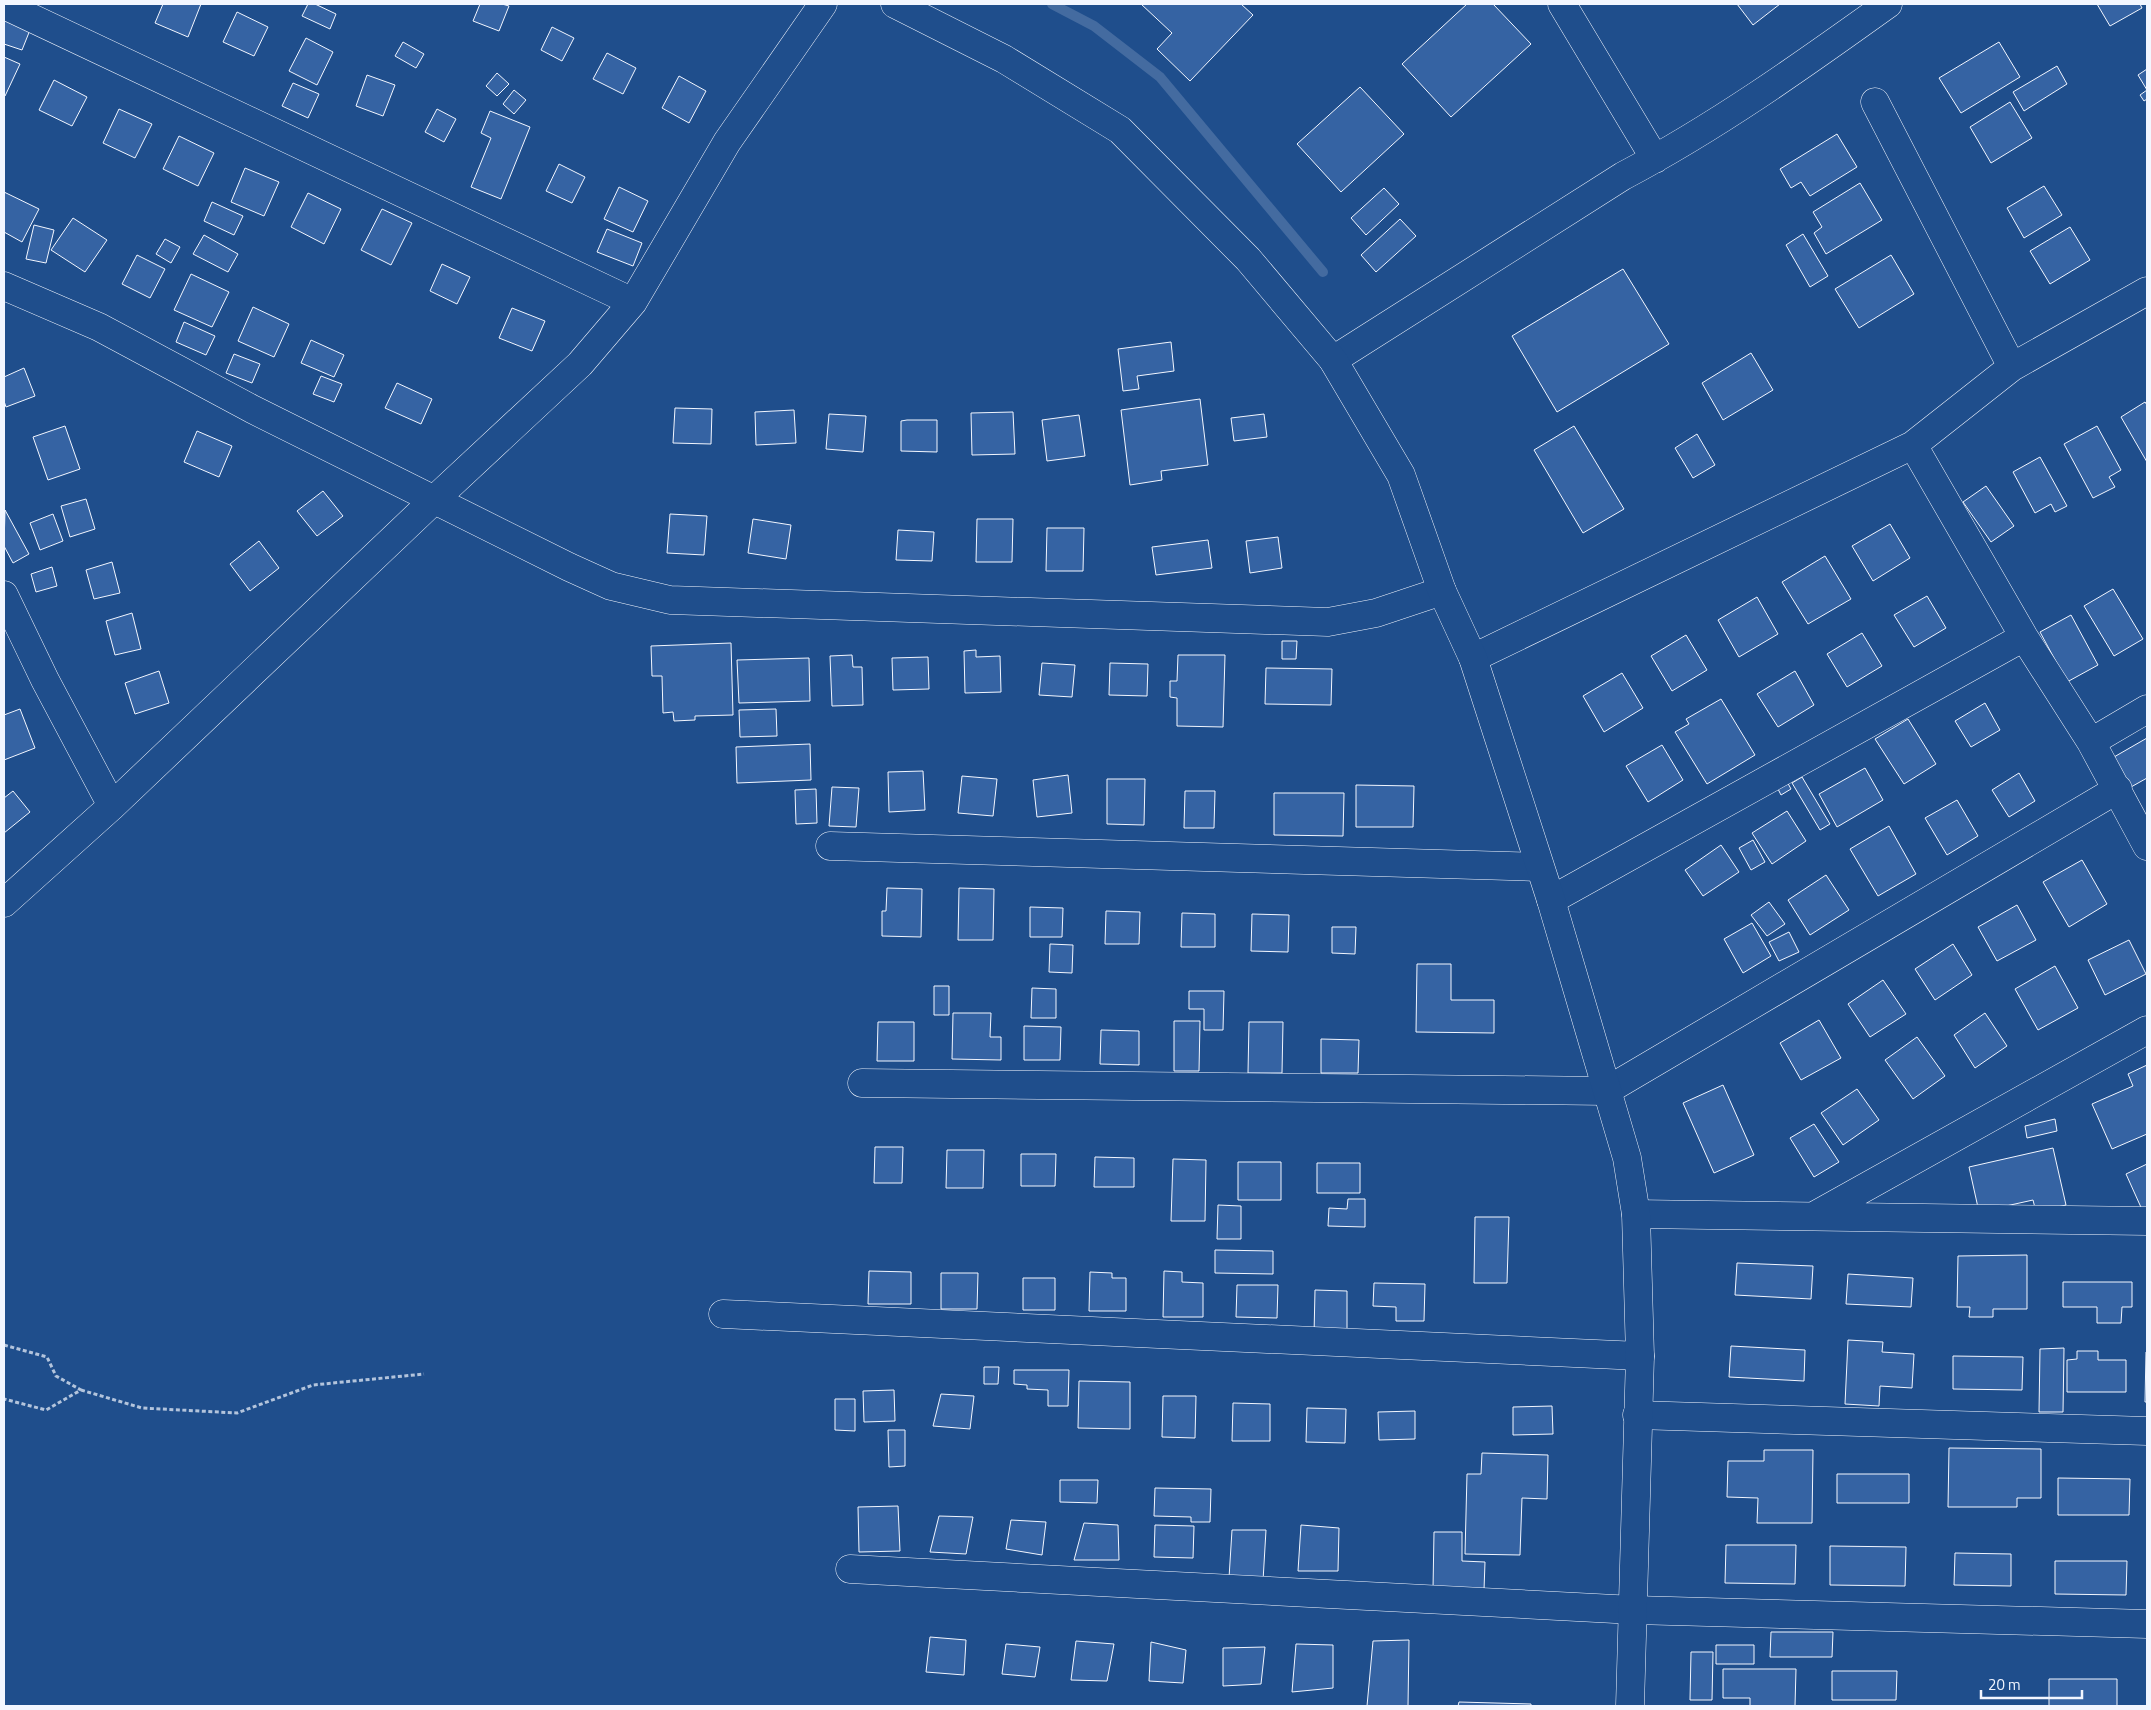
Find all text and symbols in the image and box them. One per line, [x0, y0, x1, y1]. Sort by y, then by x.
scale bar [1981, 1668, 2082, 1700]
text: 20 m [1988, 1673, 2021, 1696]

